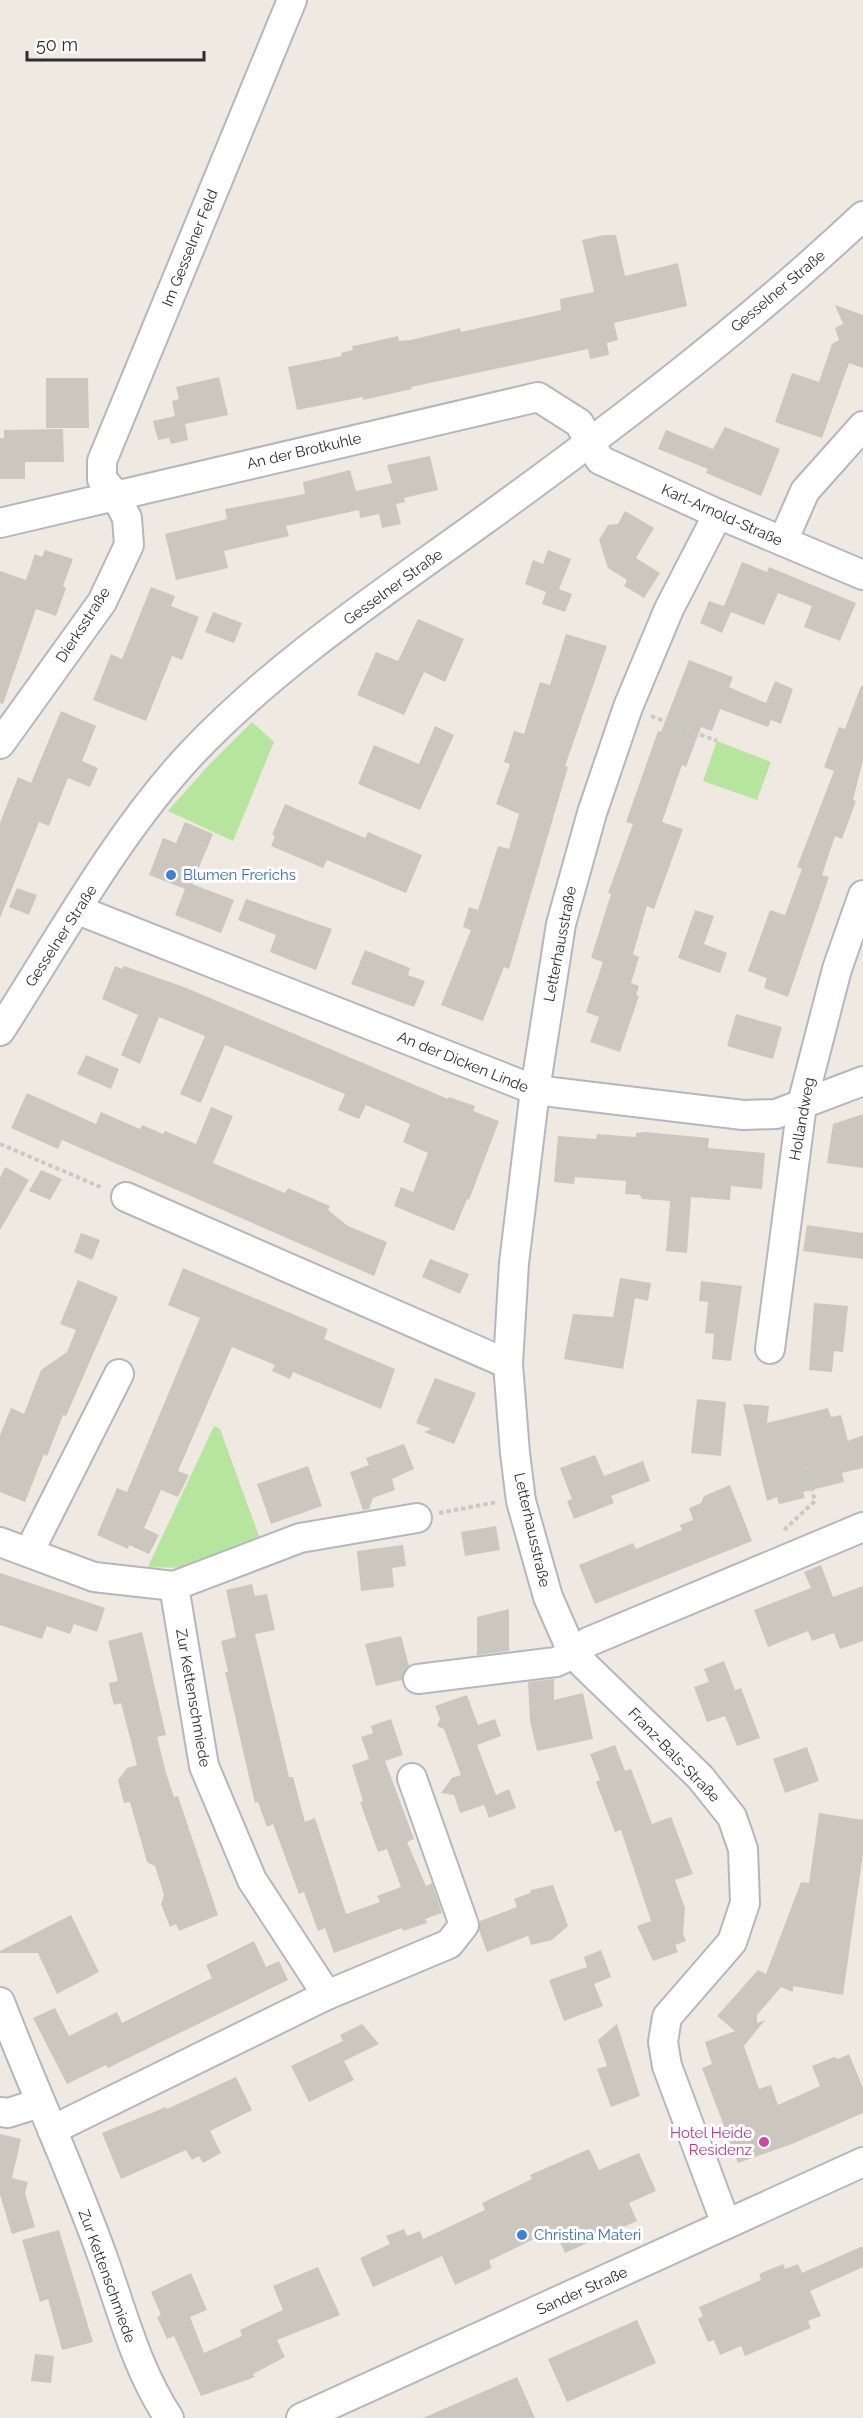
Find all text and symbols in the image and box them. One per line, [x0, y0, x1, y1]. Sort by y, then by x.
scale bar [27, 24, 204, 62]
text: 50 m [36, 34, 78, 55]
street label: Im Gesselner Feld [158, 187, 222, 309]
street label: Gesselner Straße [727, 246, 829, 336]
street label: An der Brotkuhle [245, 429, 363, 473]
street label: Karl-Arnold-Straße [659, 480, 785, 550]
street label: Gesselner Straße [340, 545, 446, 629]
street label: Dierksstraße [52, 584, 114, 666]
place label: Blumen Frerichs [183, 866, 296, 884]
marker: Blumen Frerichs [164, 868, 178, 882]
street label: Gesselner Straße [21, 882, 101, 990]
street label: Letterhausstraße [540, 885, 580, 1003]
street label: An der Dicken Linde [395, 1028, 531, 1097]
street label: Hollandweg [786, 1076, 818, 1162]
street label: Letterhausstraße [510, 1471, 554, 1589]
street label: Zur Kettenschmiede [172, 1627, 214, 1769]
street label: Franz-Bals-Straße [624, 1704, 724, 1806]
place label: Hotel Heide Residenz [670, 2124, 752, 2159]
marker: Hotel Heide Residenz [757, 2135, 771, 2149]
street label: Zur Kettenschmiede [75, 2207, 140, 2345]
place label: Christina Materi [534, 2226, 641, 2244]
marker: Christina Materi [515, 2228, 529, 2242]
street label: Sander Straße [534, 2263, 630, 2319]

